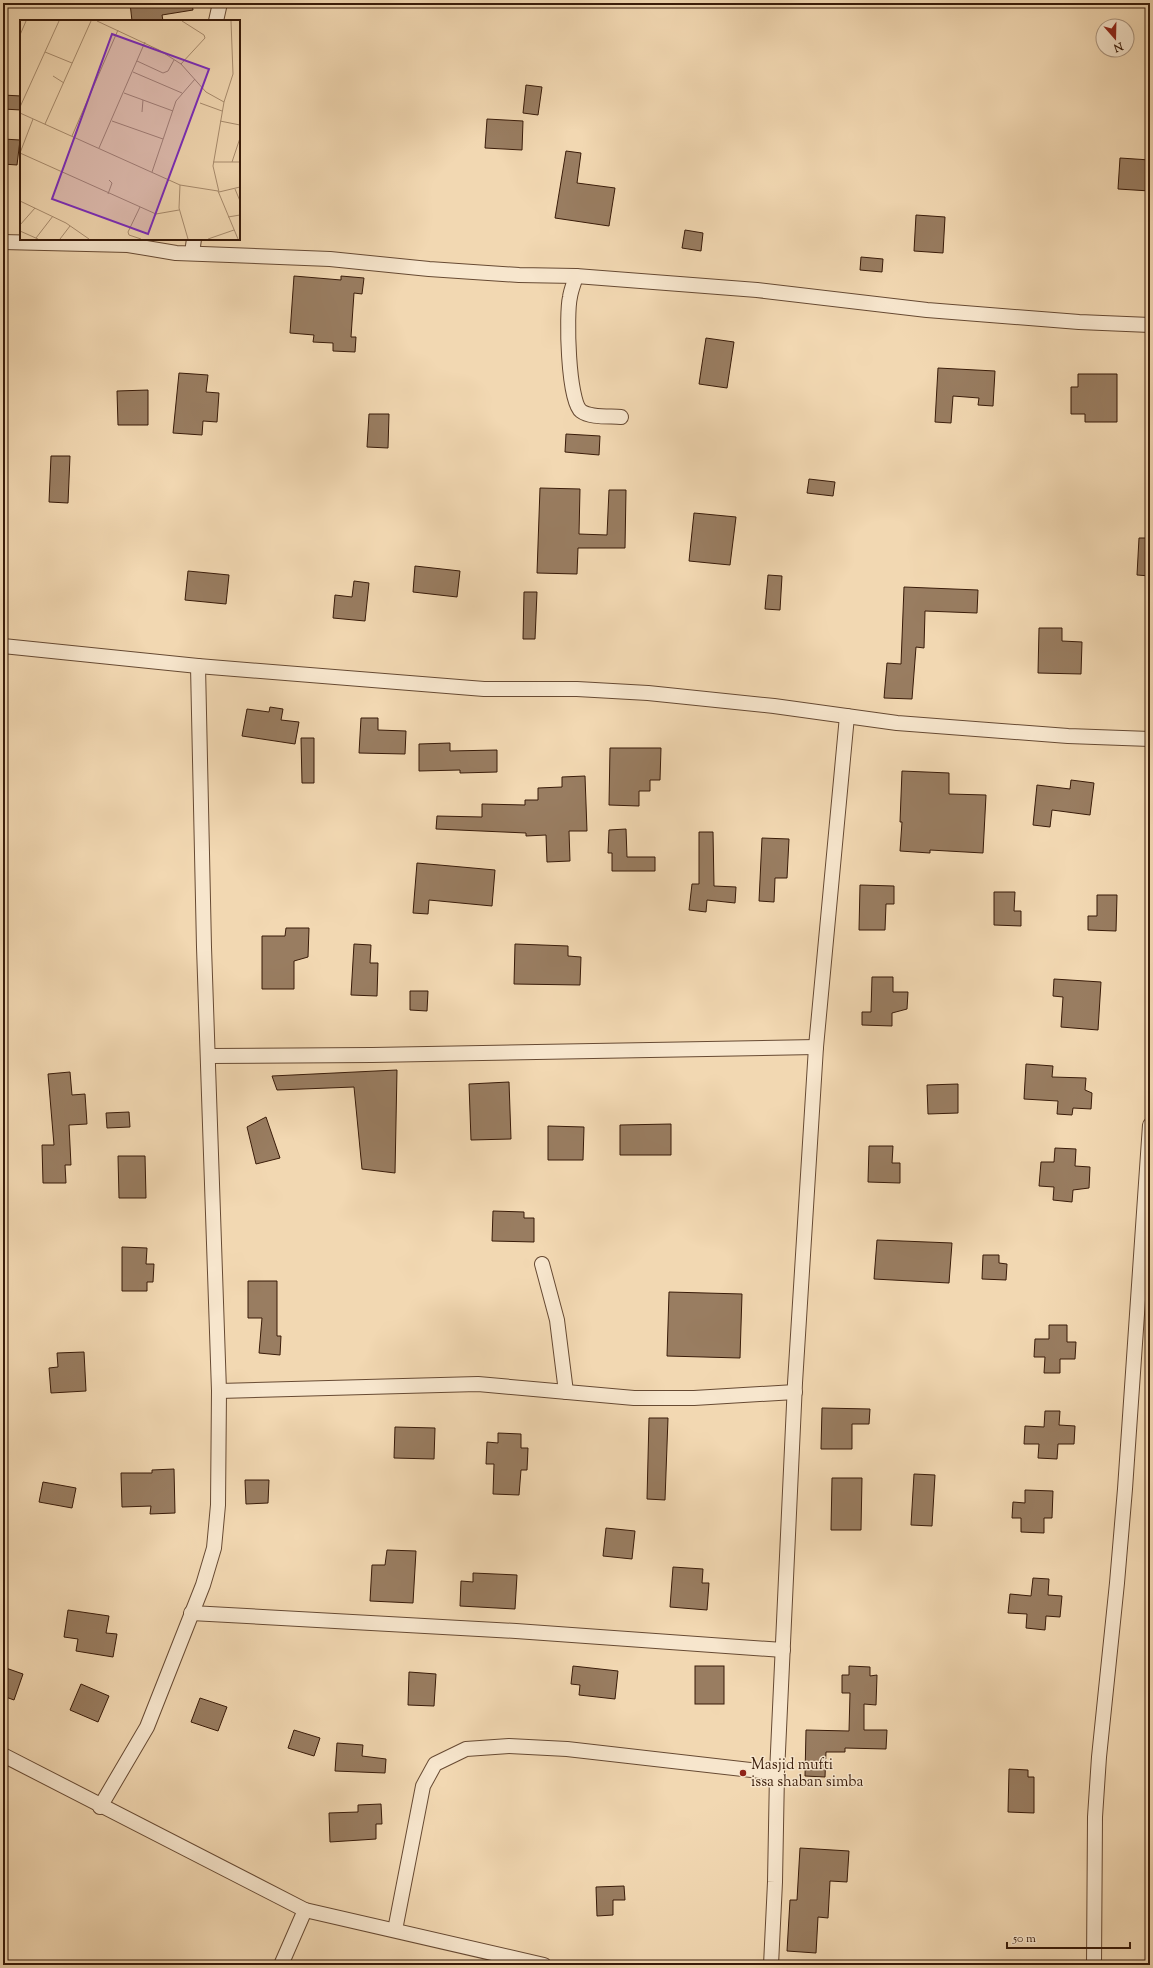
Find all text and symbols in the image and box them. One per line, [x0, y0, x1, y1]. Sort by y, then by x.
north arrow [1095, 18, 1135, 58]
inset map [20, 20, 240, 240]
text: N [1111, 37, 1126, 56]
place label: Masjid mufti issa shaban simba [751, 1755, 863, 1793]
marker: Masjid mufti issa shaban simba [738, 1768, 748, 1778]
scale bar [1007, 1924, 1130, 1950]
text: 50 m [1012, 1930, 1036, 1948]

